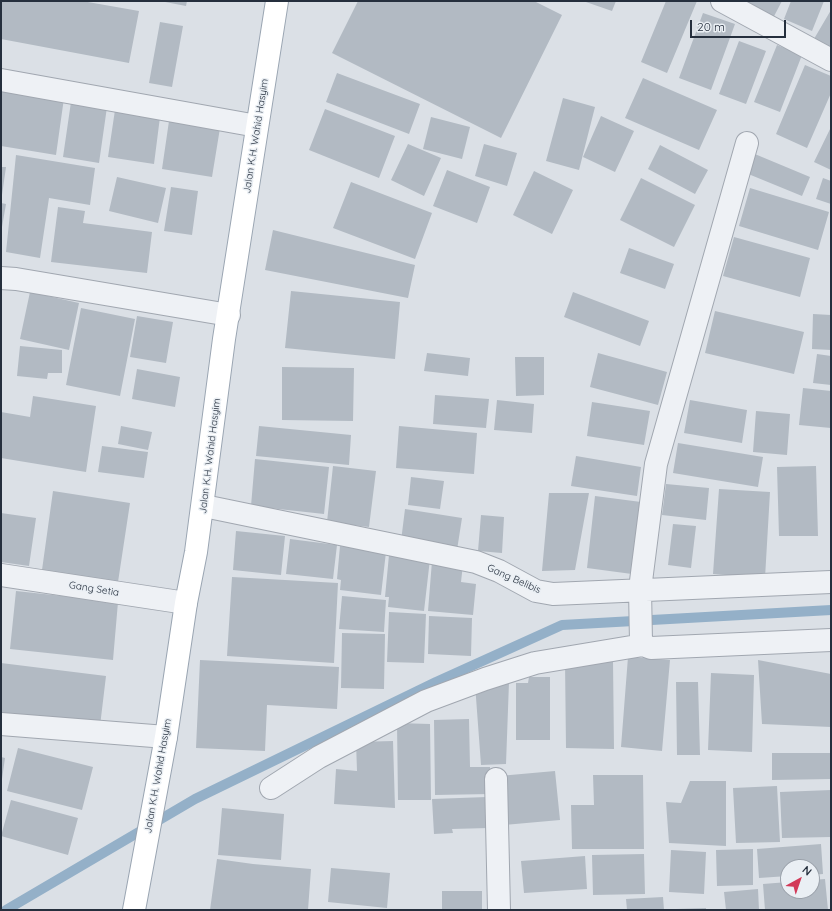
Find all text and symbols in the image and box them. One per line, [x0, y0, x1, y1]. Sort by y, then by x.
scale bar [692, 12, 788, 38]
text: 20 m [697, 19, 725, 34]
street label: Jalan K.H. Wahid Hasyim [241, 78, 271, 194]
street label: Jalan K.H. Wahid Hasyim [197, 398, 223, 514]
street label: Gang Belibis [485, 562, 543, 596]
street label: Gang Setia [68, 579, 120, 599]
street label: Jalan K.H. Wahid Hasyim [142, 718, 174, 834]
north arrow [780, 859, 820, 899]
text: N [799, 863, 815, 879]

